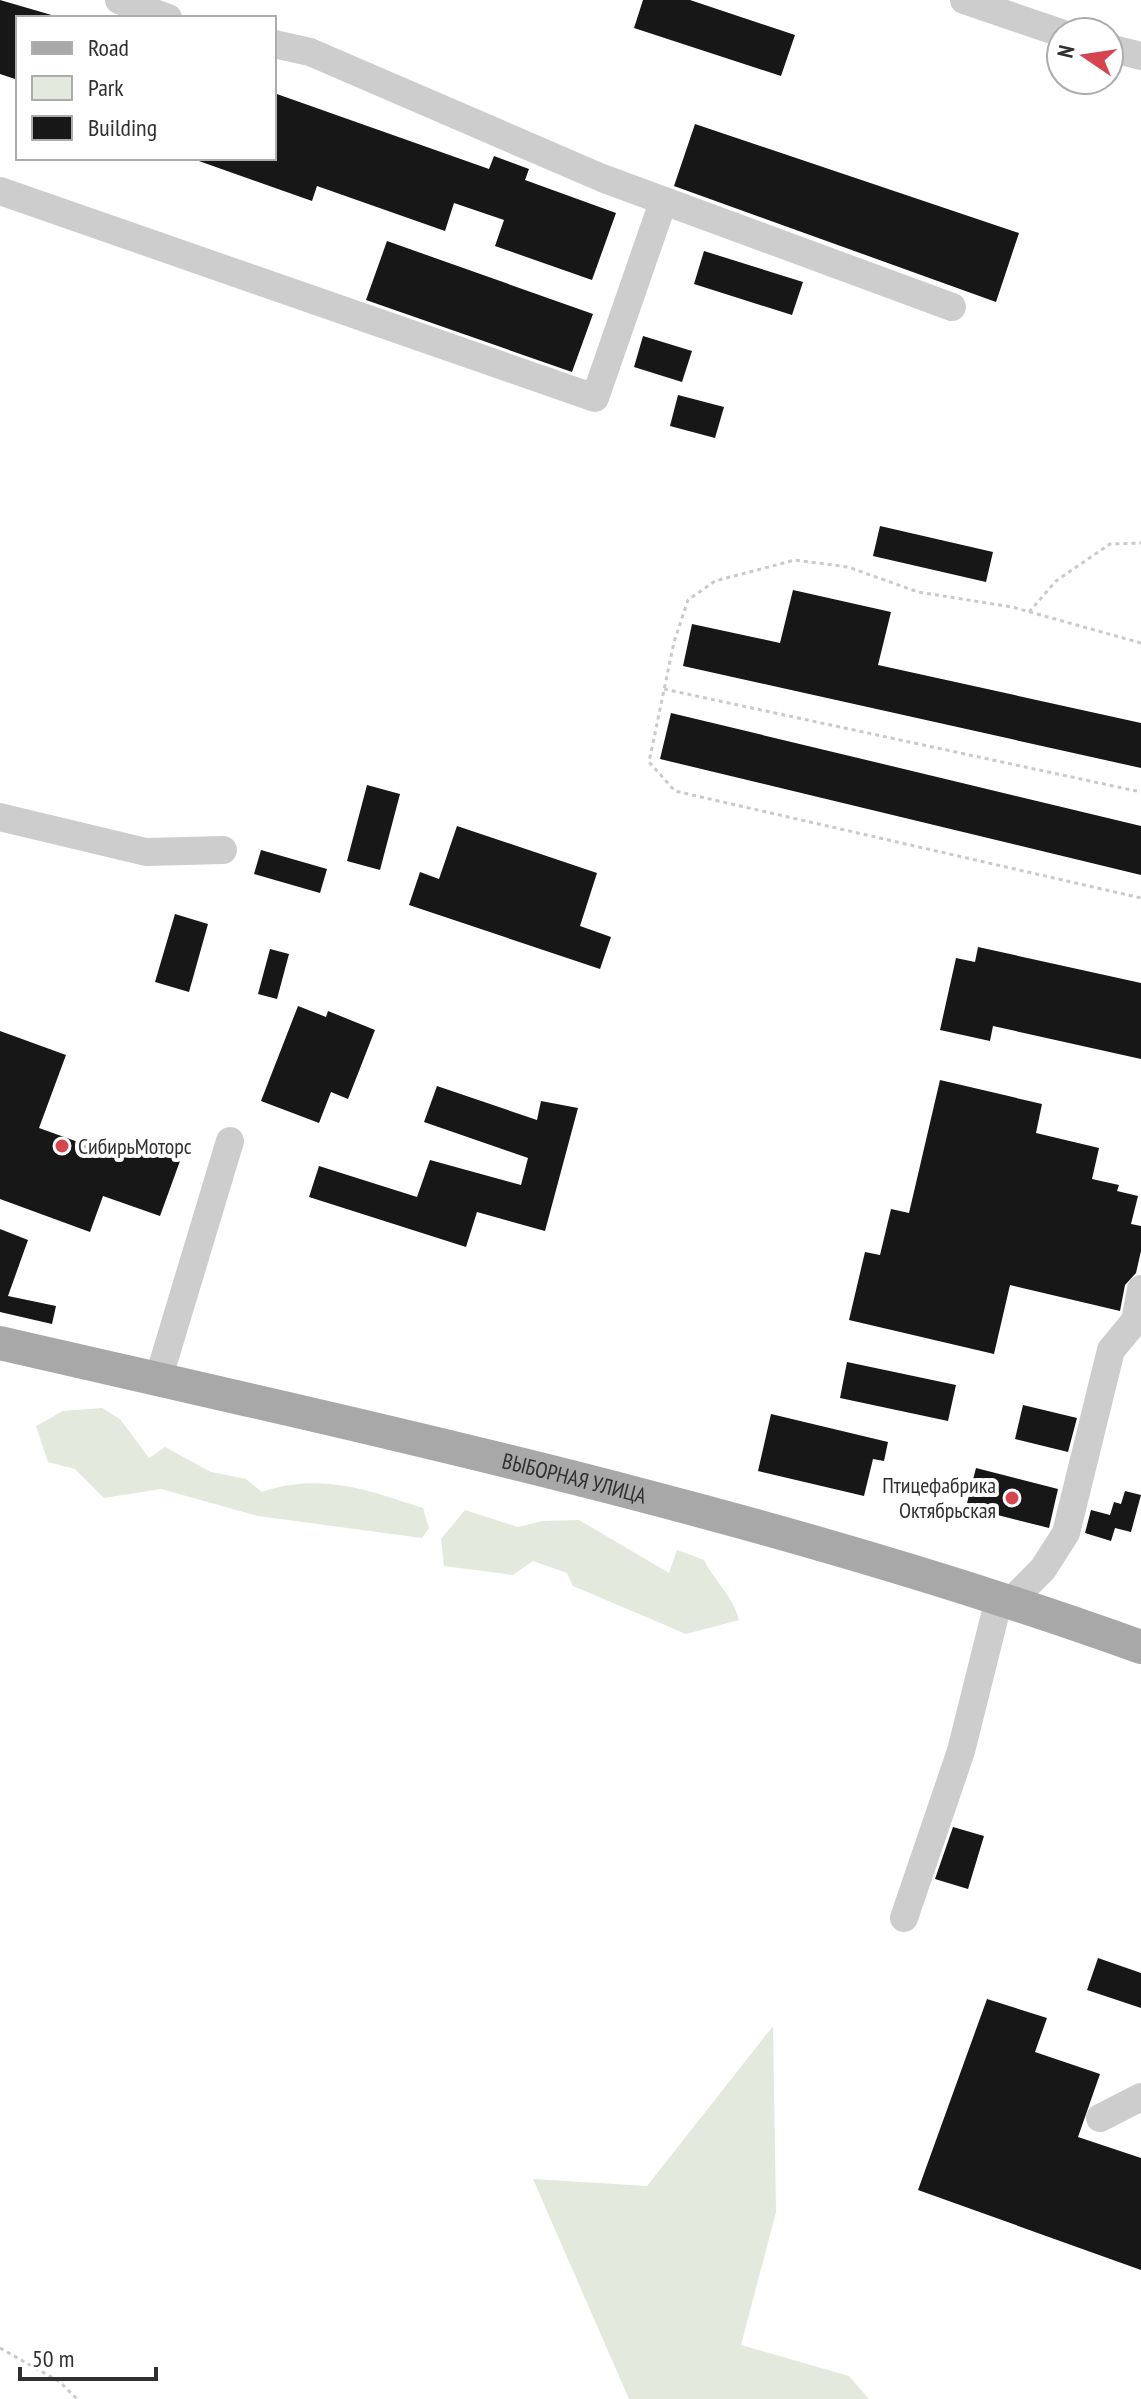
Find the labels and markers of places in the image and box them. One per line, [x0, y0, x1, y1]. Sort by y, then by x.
place label: СибирьМоторс [78, 1132, 192, 1160]
marker: СибирьМоторс [53, 1137, 71, 1155]
place label: Птицефабрика Октябрьская [882, 1471, 996, 1524]
marker: Птицефабрика Октябрьская [1003, 1489, 1021, 1507]

